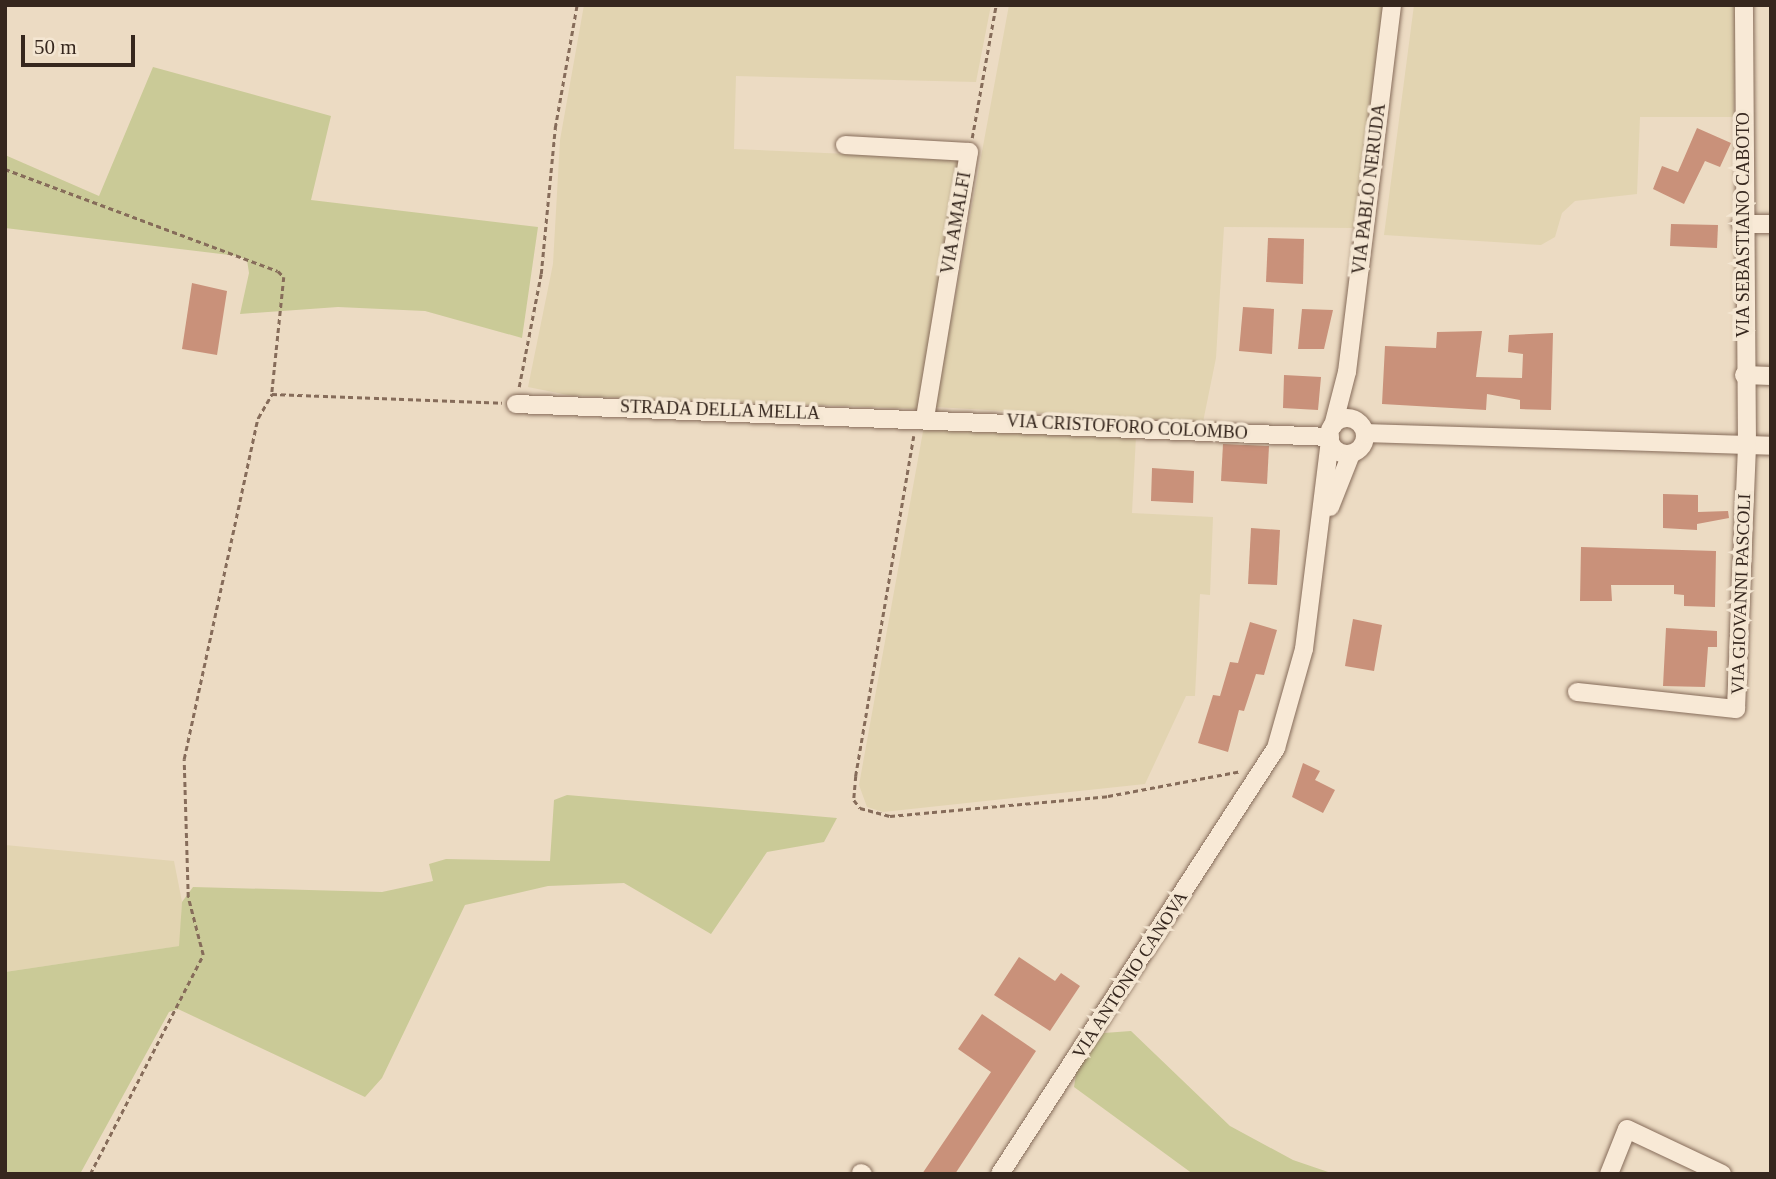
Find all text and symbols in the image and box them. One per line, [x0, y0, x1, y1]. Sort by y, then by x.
scale bar [24, 21, 138, 65]
text: 50 m [34, 35, 77, 59]
street label: VIA PABLO NERUDA [1348, 102, 1390, 276]
street label: VIA SEBASTIANO CABOTO [1732, 112, 1754, 338]
street label: VIA AMALFI [936, 169, 976, 277]
street label: STRADA DELLA MELLA [619, 396, 821, 424]
street label: VIA CRISTOFORO COLOMBO [1005, 410, 1249, 444]
street label: VIA GIOVANNI PASCOLI [1727, 493, 1755, 695]
street label: VIA ANTONIO CANOVA [1067, 886, 1193, 1064]

